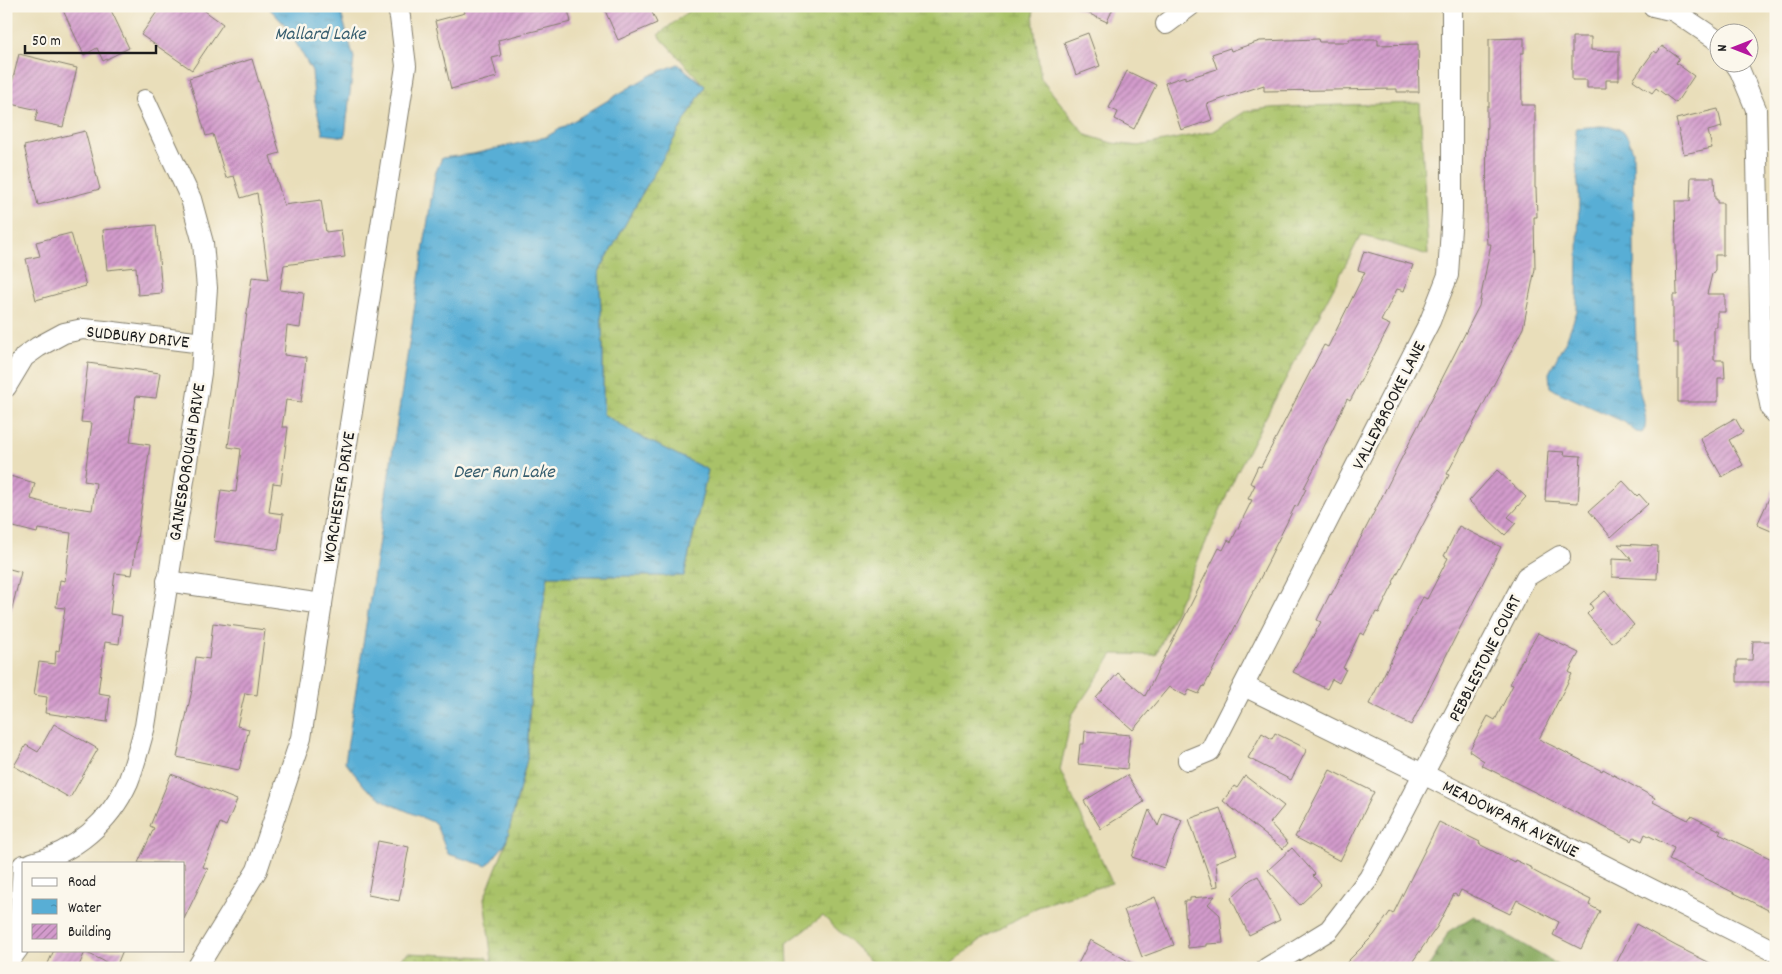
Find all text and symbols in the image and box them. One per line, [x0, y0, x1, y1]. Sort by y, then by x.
scale bar [25, 22, 156, 54]
water label: Mallard Lake [274, 22, 367, 49]
north arrow [1710, 22, 1760, 72]
text: 50 m [32, 31, 61, 53]
text: N [1713, 44, 1733, 51]
street label: SUDBURY DRIVE [85, 321, 190, 356]
street label: VALLEYBROOKE LANE [1347, 338, 1433, 475]
street label: GAINESBOROUGH DRIVE [164, 382, 213, 543]
street label: WORCHESTER DRIVE [318, 430, 363, 565]
water label: Deer Run Lake [453, 460, 556, 487]
street label: PEBBLESTONE COURT [1443, 591, 1529, 727]
street label: MEADOWPARK AVENUE [1437, 775, 1582, 865]
legend [22, 862, 185, 952]
text: Road [68, 872, 96, 894]
text: Water [68, 898, 102, 920]
text: Building [68, 922, 111, 944]

